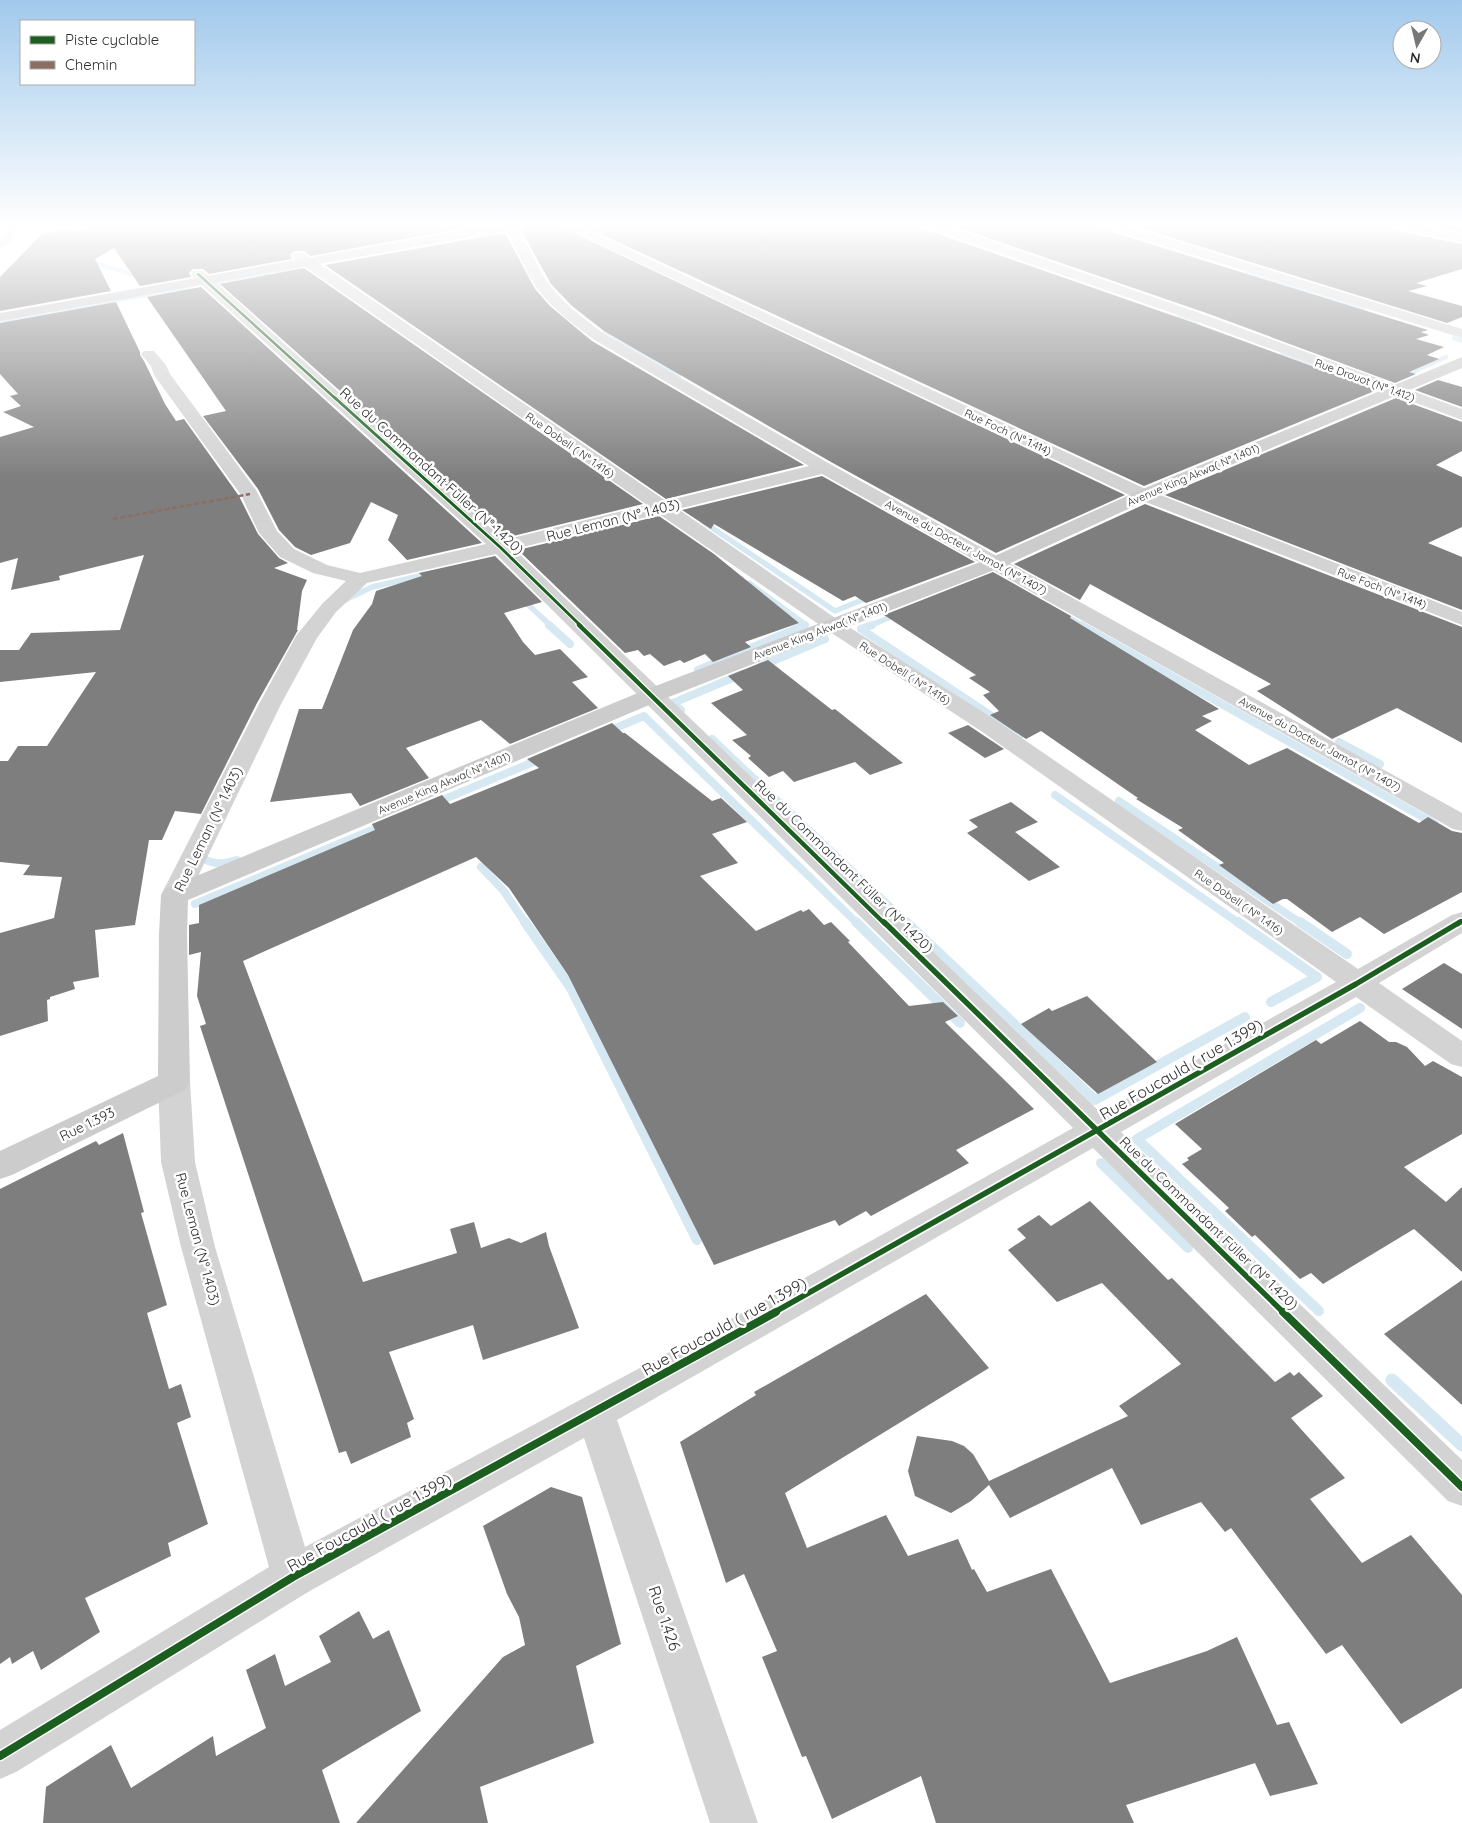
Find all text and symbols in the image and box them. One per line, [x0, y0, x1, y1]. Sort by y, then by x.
legend [20, 20, 195, 85]
north arrow [1392, 20, 1442, 70]
text: Piste cyclable [65, 30, 159, 49]
text: N [1409, 48, 1422, 68]
text: Chemin [65, 55, 117, 74]
street label: Rue Drouot (N° 1.412) [1313, 355, 1417, 405]
street label: Rue du Commandant Füller (N° 1.420) [336, 383, 528, 559]
street label: Rue Foch (N° 1.414) [962, 406, 1054, 458]
street label: Rue Dobell ( N° 1.416) [523, 409, 617, 481]
street label: Avenue King Akwa( N° 1.401) [1125, 441, 1261, 509]
street label: Rue Leman (N° 1.403) [544, 495, 682, 545]
street label: Avenue du Docteur Jamot (N° 1.407) [883, 497, 1049, 597]
street label: Rue Foch (N° 1.414) [1335, 565, 1429, 611]
street label: Avenue King Akwa( N° 1.401) [751, 599, 889, 663]
street label: Rue Dobell ( N° 1.416) [857, 638, 953, 708]
street label: Avenue du Docteur Jamot (N° 1.407) [1237, 694, 1403, 794]
street label: Avenue King Akwa( N° 1.401) [376, 749, 512, 817]
street label: Rue Leman (N° 1.403) [170, 764, 246, 894]
street label: Rue du Commandant Füller (N° 1.420) [751, 776, 937, 956]
street label: Rue Dobell ( N° 1.416) [1192, 866, 1286, 938]
street label: Rue Foucauld ( rue 1.399) [1096, 1014, 1266, 1124]
street label: Rue 1.393 [56, 1103, 118, 1145]
street label: Rue du Commandant Füller (N° 1.420) [1116, 1133, 1302, 1313]
street label: Rue Leman (N° 1.403) [172, 1171, 224, 1307]
street label: Rue Foucauld ( rue 1.399) [638, 1272, 810, 1380]
street label: Rue Foucauld ( rue 1.399) [283, 1468, 455, 1576]
street label: Rue 1.426 [645, 1583, 686, 1653]

